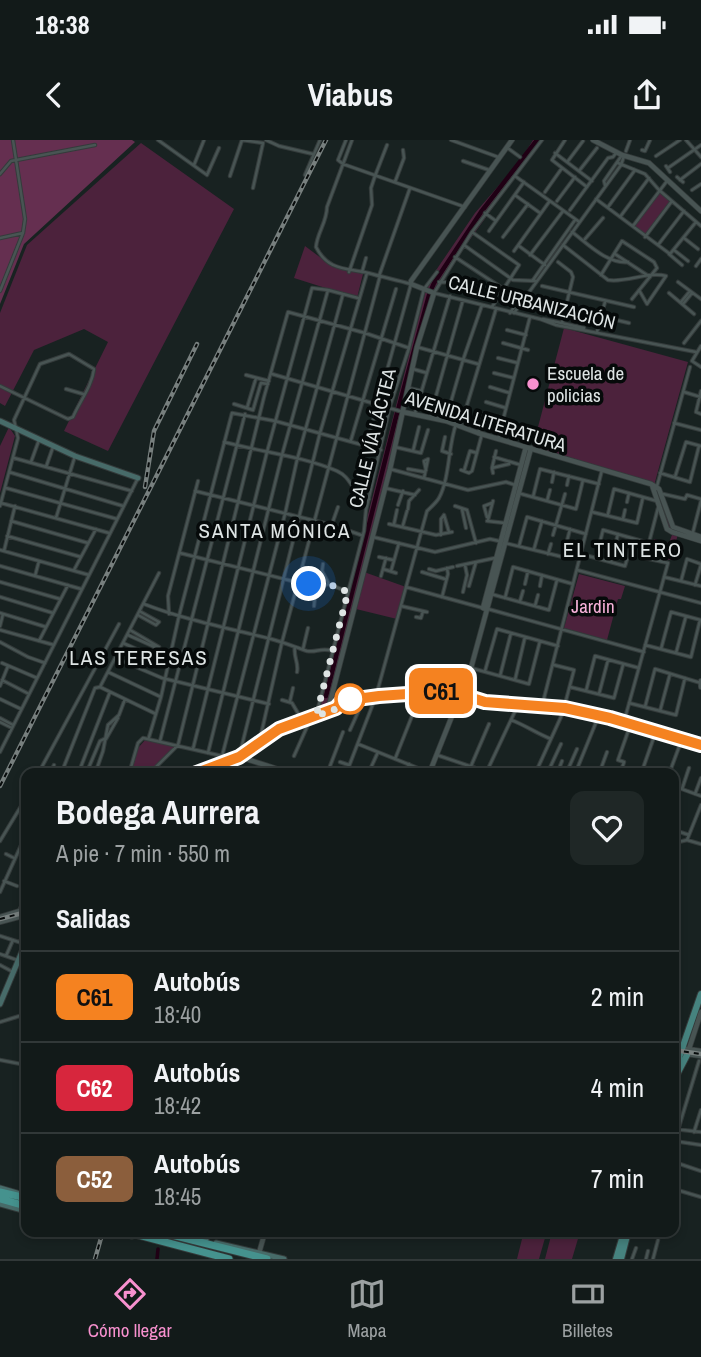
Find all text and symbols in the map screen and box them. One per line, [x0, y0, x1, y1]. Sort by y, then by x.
text: 18:38 [35, 7, 90, 42]
text: Viabus [308, 73, 393, 116]
icon: back [35, 76, 73, 114]
icon: share [628, 76, 666, 114]
street label: CALLE URBANIZACIÓN [446, 269, 618, 335]
place label: Escuela de policias [547, 360, 624, 408]
street label: CALLE VÍA LÁCTEA [342, 365, 402, 510]
marker: Escuela de policias [525, 376, 541, 392]
street label: AVENIDA LITERATURA [402, 384, 570, 458]
district label: SANTA MÓNICA [199, 516, 351, 545]
district label: EL TINTERO [563, 535, 683, 564]
your location [291, 566, 326, 601]
park label: Jardin [571, 593, 615, 619]
district label: LAS TERESAS [69, 643, 209, 672]
line badge: C61 [401, 668, 481, 714]
text: C61 [423, 675, 459, 707]
unlabelled marker [335, 684, 365, 714]
text: Bodega Aurrera [56, 790, 260, 834]
button: heart [570, 791, 644, 865]
text: A pie · 7 min · 550 m [56, 838, 230, 869]
text: Salidas [56, 901, 131, 936]
text: Autobús [154, 964, 240, 999]
text: 2 min [591, 979, 644, 1014]
text: C61 [76, 981, 113, 1013]
text: 18:40 [154, 999, 201, 1030]
text: Autobús [154, 1055, 240, 1090]
text: 4 min [591, 1070, 644, 1105]
text: C62 [76, 1072, 113, 1104]
text: 18:42 [154, 1090, 201, 1121]
text: Autobús [154, 1146, 240, 1181]
text: 7 min [591, 1161, 644, 1196]
text: C52 [76, 1163, 113, 1195]
text: 18:45 [154, 1181, 201, 1212]
tab: Cómo llegar [88, 1275, 172, 1343]
tab: Mapa [347, 1275, 386, 1343]
tab: Billetes [562, 1275, 613, 1343]

